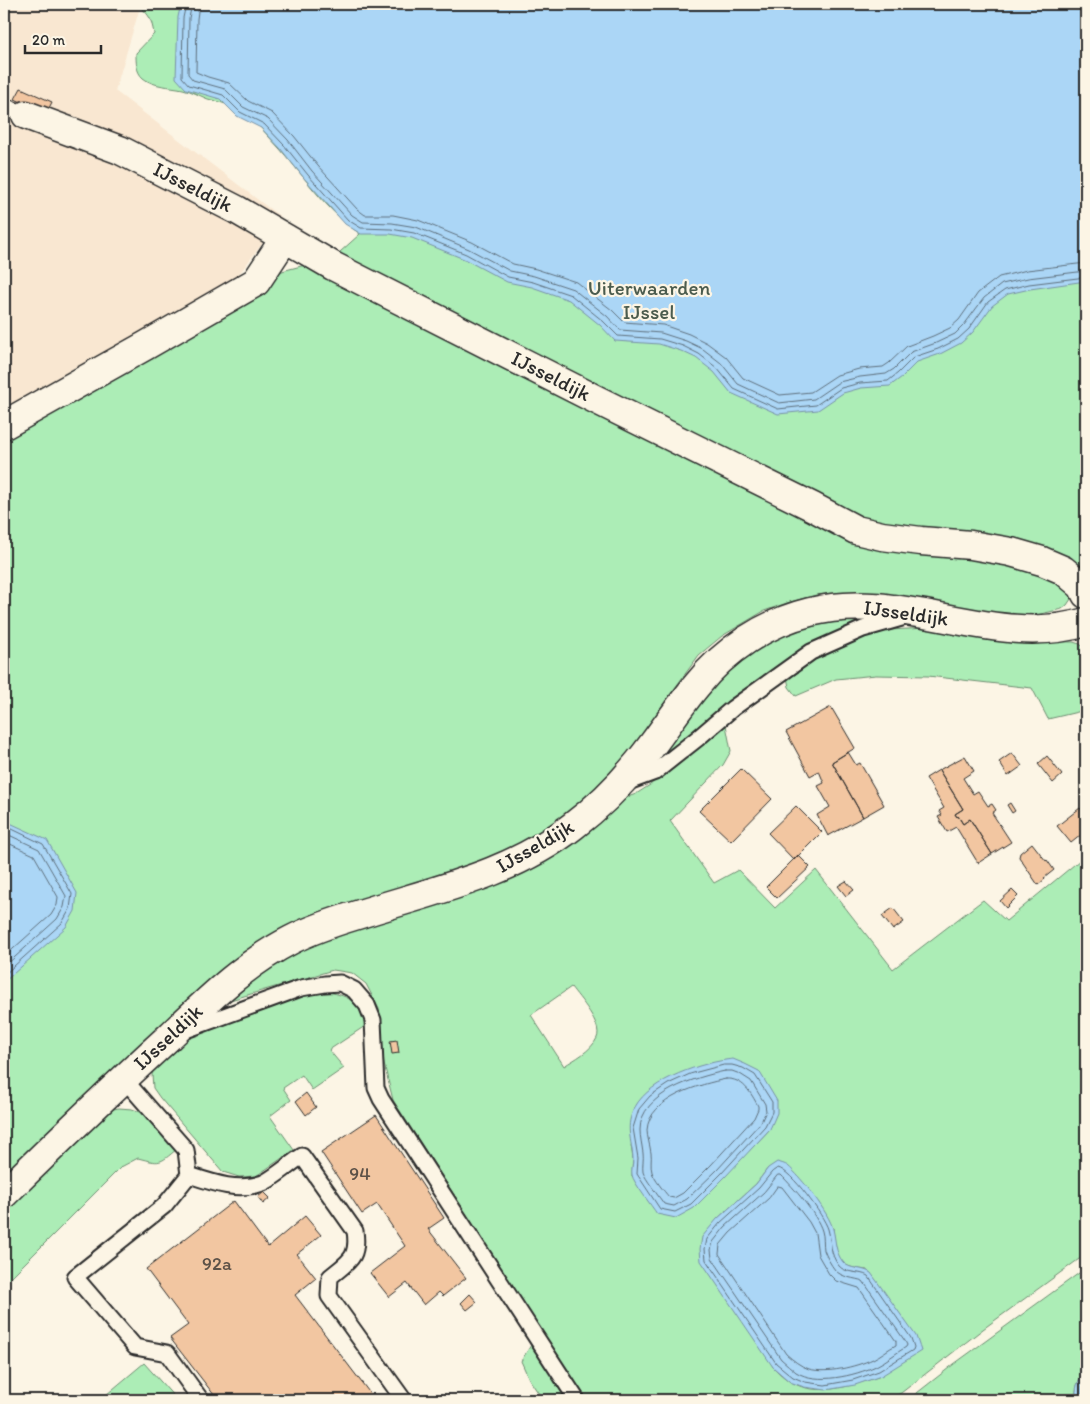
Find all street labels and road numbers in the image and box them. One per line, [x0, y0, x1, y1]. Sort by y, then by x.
street label: IJsseldijk [149, 156, 237, 217]
street label: IJsseldijk [507, 345, 595, 406]
street label: IJsseldijk [862, 594, 950, 631]
street label: IJsseldijk [492, 813, 578, 878]
street label: IJsseldijk [128, 998, 208, 1075]

